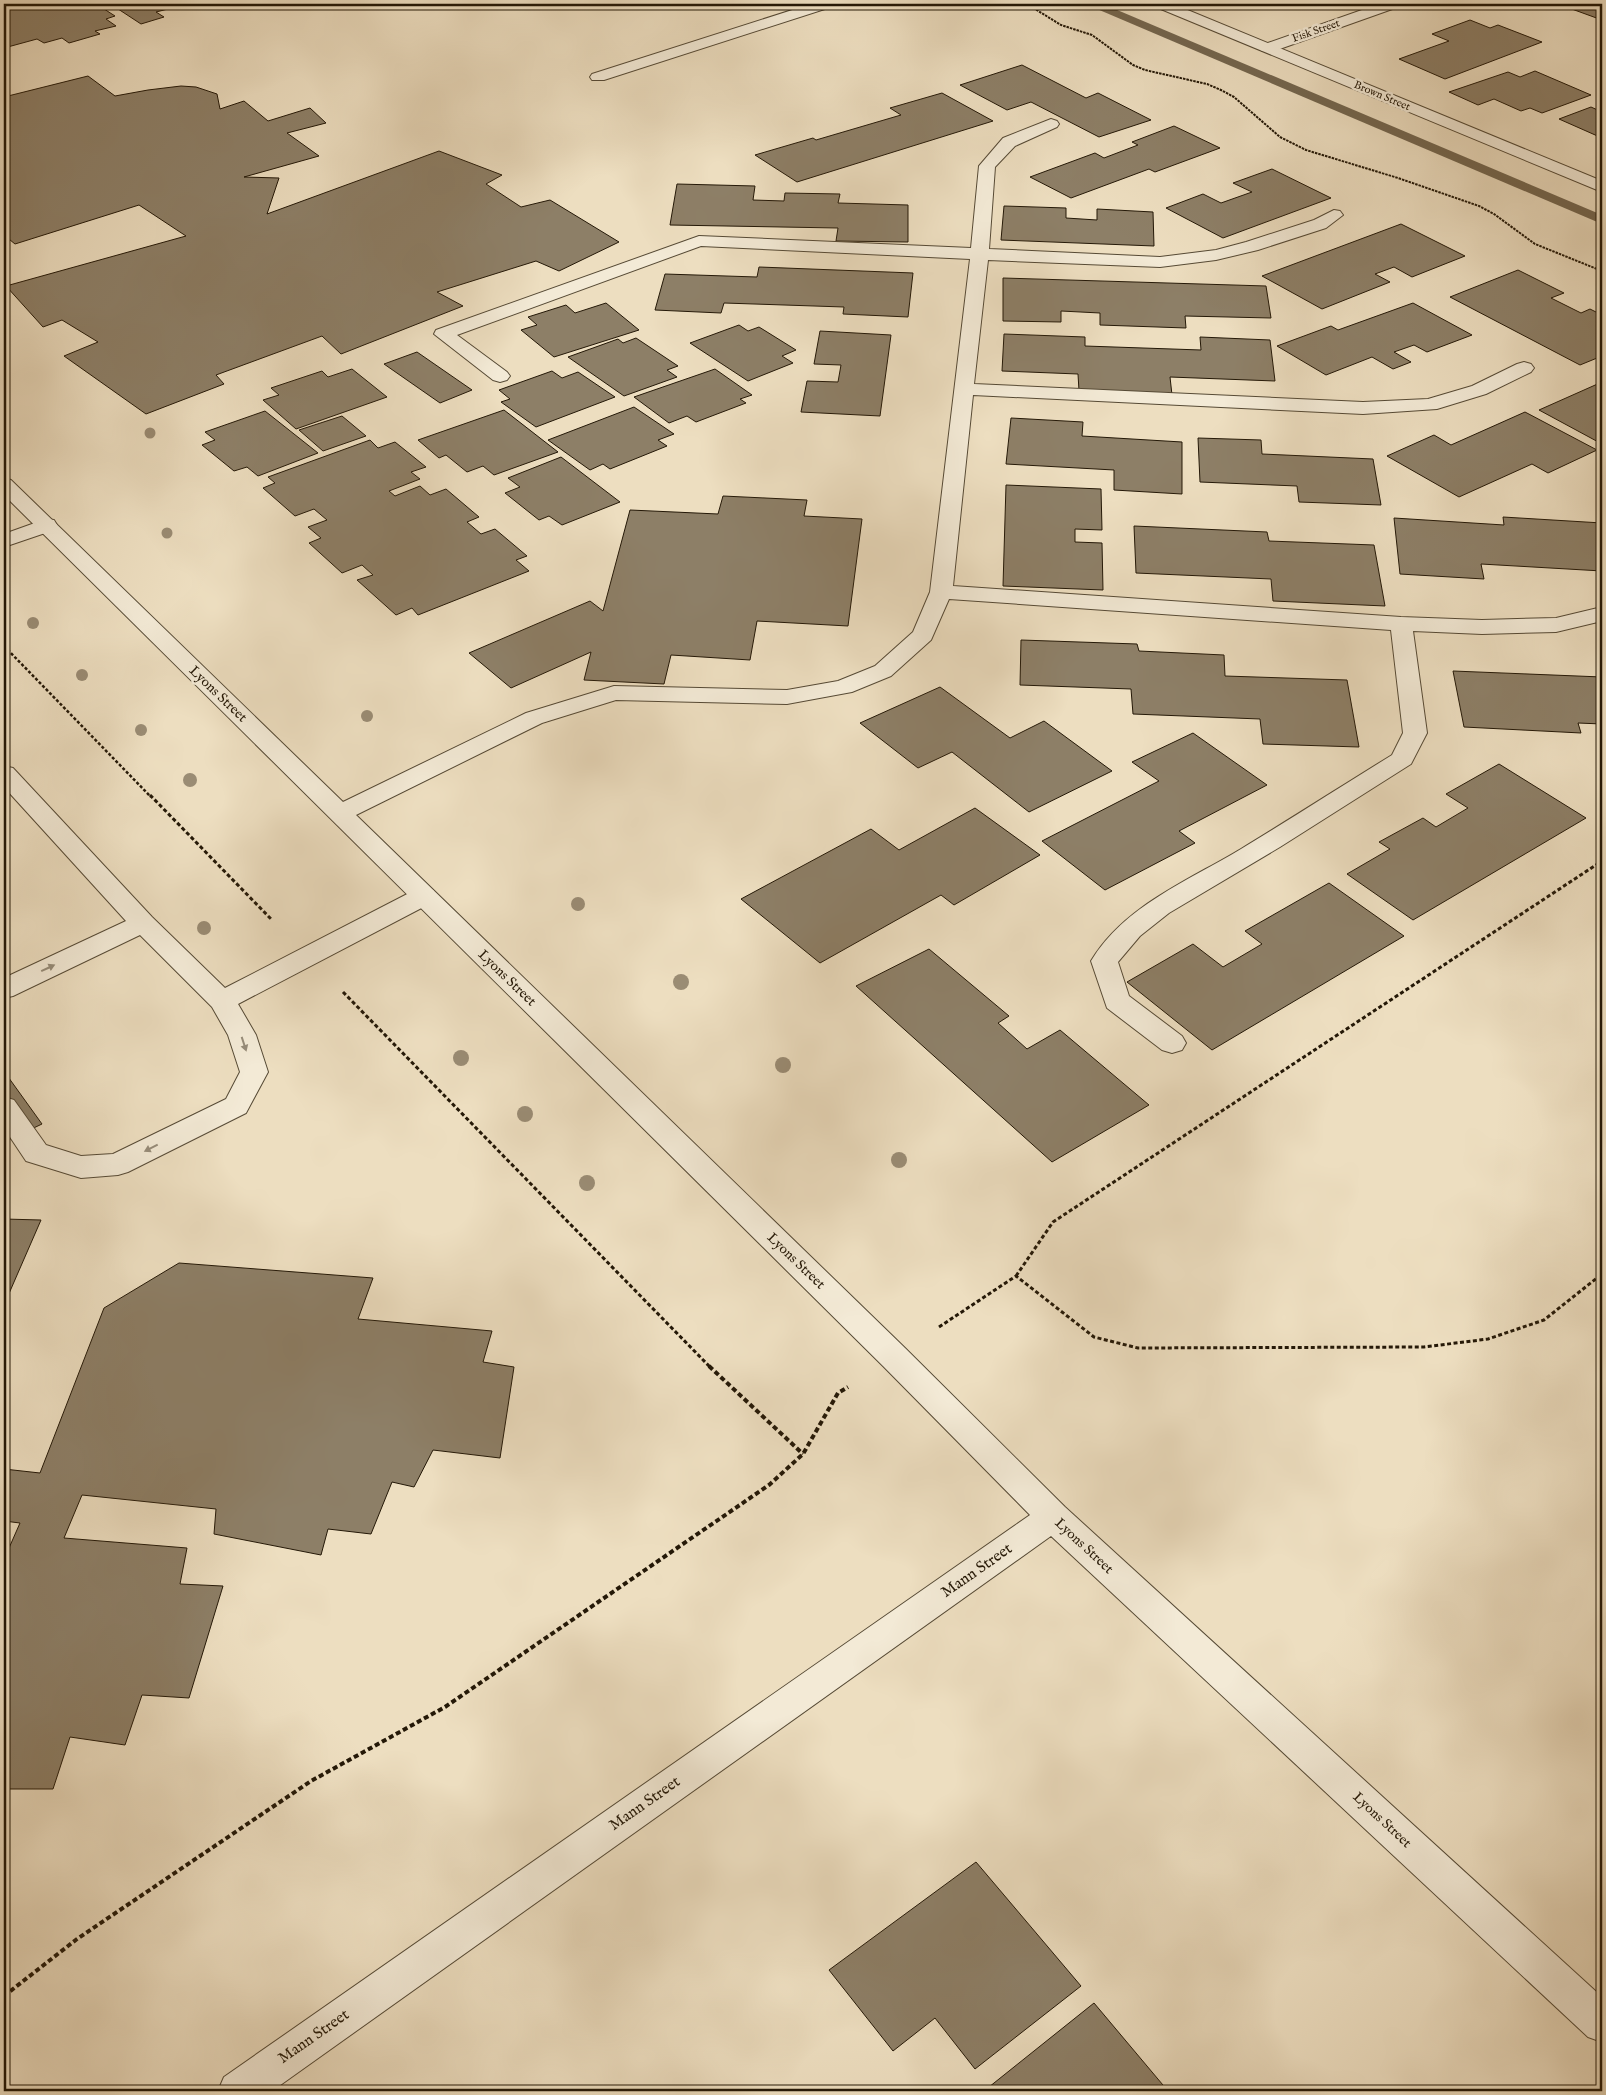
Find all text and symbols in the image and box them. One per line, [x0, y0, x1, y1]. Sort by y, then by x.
street label: Fisk Street [1290, 16, 1342, 46]
street label: Brown Street [1352, 78, 1413, 114]
street label: Lyons Street [185, 662, 251, 726]
street label: Lyons Street [474, 946, 540, 1010]
one-way arrow [41, 964, 55, 972]
one-way arrow [241, 1037, 249, 1052]
one-way arrow [143, 1144, 158, 1152]
street label: Lyons Street [763, 1229, 829, 1293]
street label: Lyons Street [1051, 1514, 1117, 1578]
street label: Mann Street [938, 1539, 1017, 1603]
street label: Mann Street [606, 1772, 685, 1836]
street label: Lyons Street [1349, 1788, 1415, 1852]
street label: Mann Street [275, 2005, 354, 2069]

